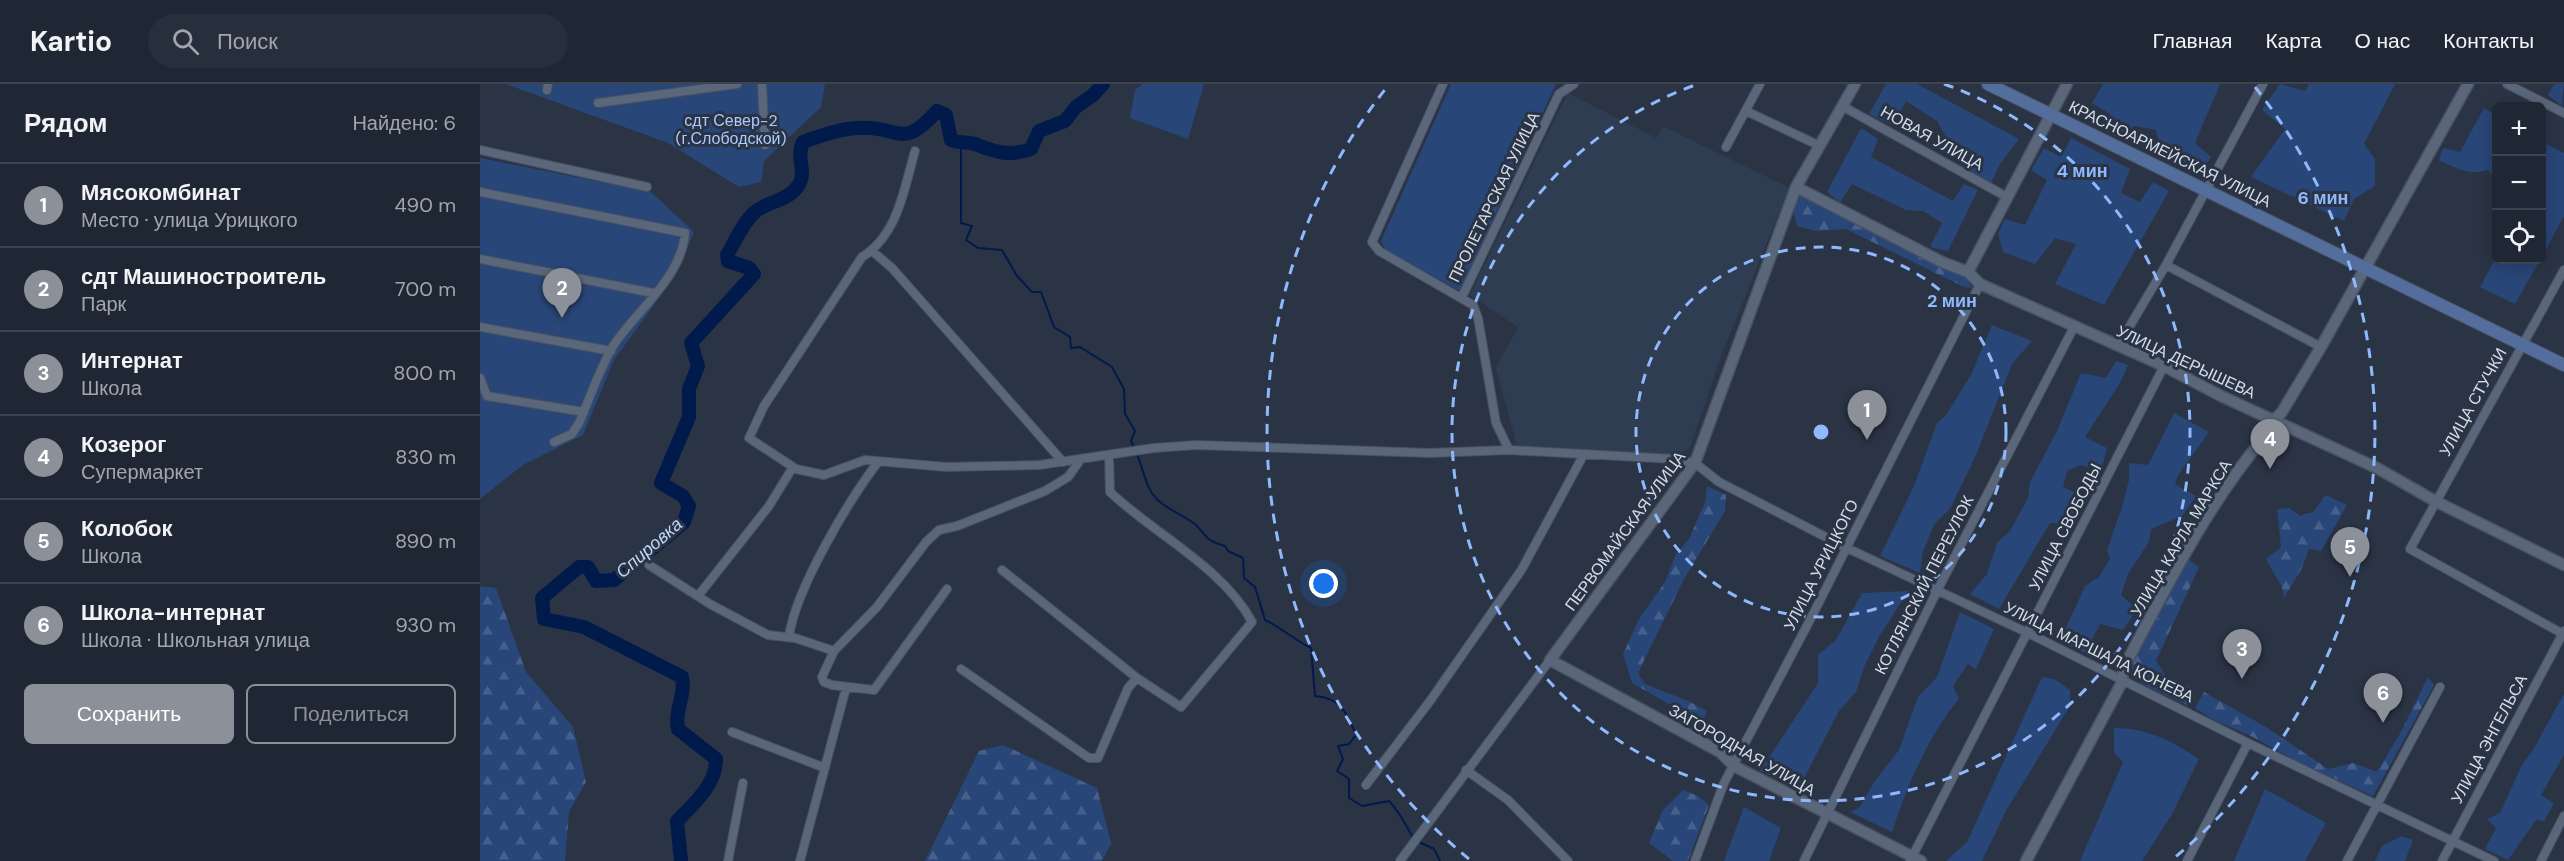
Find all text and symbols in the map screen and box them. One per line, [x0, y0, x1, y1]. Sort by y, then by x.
search box [148, 14, 568, 68]
text: Kartio [30, 23, 112, 60]
icon: search [169, 25, 202, 58]
text: Поиск [217, 27, 278, 56]
text: Главная [2152, 27, 2232, 55]
text: Карта [2265, 27, 2322, 55]
text: О нас [2355, 27, 2410, 55]
text: Контакты [2443, 27, 2534, 55]
street label: КРАСНОАРМЕЙСКАЯ УЛИЦА [2065, 96, 2275, 212]
street label: НОВАЯ УЛИЦА [1877, 101, 1988, 175]
map controls [2492, 102, 2546, 264]
button: + [2492, 102, 2546, 156]
text: Рядом [24, 106, 107, 140]
street label: ПРОЛЕТАРСКАЯ УЛИЦА [1444, 108, 1545, 286]
text: Найдено: 6 [352, 110, 456, 136]
park label: сдт Север-2 (г.Слободской) [676, 110, 787, 149]
button: − [2492, 156, 2546, 210]
text: 4 мин [2056, 159, 2108, 183]
text: Мясокомбинат [81, 178, 241, 207]
text: 6 мин [2298, 186, 2348, 210]
text: 1 [40, 192, 47, 218]
text: 490 m [394, 192, 456, 218]
text: Место · улица Урицкого [81, 207, 298, 233]
button: locate [2492, 210, 2546, 264]
text: сдт Машиностроитель [81, 262, 326, 291]
pin: 2 [542, 268, 581, 318]
text: 2 [38, 276, 49, 302]
text: 700 m [395, 276, 456, 302]
text: 2 мин [1927, 289, 1977, 313]
text: Парк [81, 291, 126, 317]
street label: УЛИЦА ДЕРЫШЕВА [2113, 321, 2259, 404]
street label: УЛИЦА СТУЧКИ [2435, 344, 2511, 460]
text: Интернат [81, 346, 183, 375]
text: 3 [37, 360, 50, 386]
text: 800 m [393, 360, 456, 386]
text: Школа [81, 375, 142, 401]
pin: 1 [1848, 390, 1886, 440]
pin: 4 [2250, 420, 2290, 469]
centre of rings [1811, 422, 1831, 442]
text: Козерог [81, 430, 167, 459]
text: 4 [37, 444, 50, 470]
text: 830 m [395, 444, 456, 470]
street label: ПЕРВОМАЙСКАЯ УЛИЦА [1560, 447, 1690, 615]
street label: УЛИЦА КАРЛА МАРКСА [2126, 455, 2236, 620]
text: Супермаркет [81, 459, 203, 485]
street label: УЛИЦА СВОБОДЫ [2024, 460, 2106, 594]
street label: КОТЛЯНСКИЙ ПЕРЕУЛОК [1870, 491, 1979, 678]
street label: УЛИЦА УРИЦКОГО [1779, 496, 1863, 634]
water label: Спировка [611, 512, 687, 584]
text: Колобок [81, 514, 172, 543]
text: 5 [37, 528, 50, 554]
text: 890 m [395, 528, 456, 554]
pin: 5 [2330, 528, 2370, 577]
text: Школа [81, 543, 142, 569]
your location [1309, 569, 1338, 598]
street label: УЛИЦА МАРШАЛА КОНЕВА [2001, 597, 2198, 707]
text: Школа-интернат [81, 598, 265, 627]
text: 6 [37, 612, 50, 638]
text: 930 m [395, 612, 456, 638]
text: Школа · Школьная улица [81, 627, 310, 653]
pin: 3 [2222, 630, 2262, 679]
street label: УЛИЦА ЭНГЕЛЬСА [2446, 671, 2532, 807]
pin: 6 [2364, 674, 2402, 723]
button: Сохранить [24, 684, 234, 744]
button: Поделиться [246, 684, 456, 744]
street label: ЗАГОРОДНАЯ УЛИЦА [1665, 699, 1819, 801]

